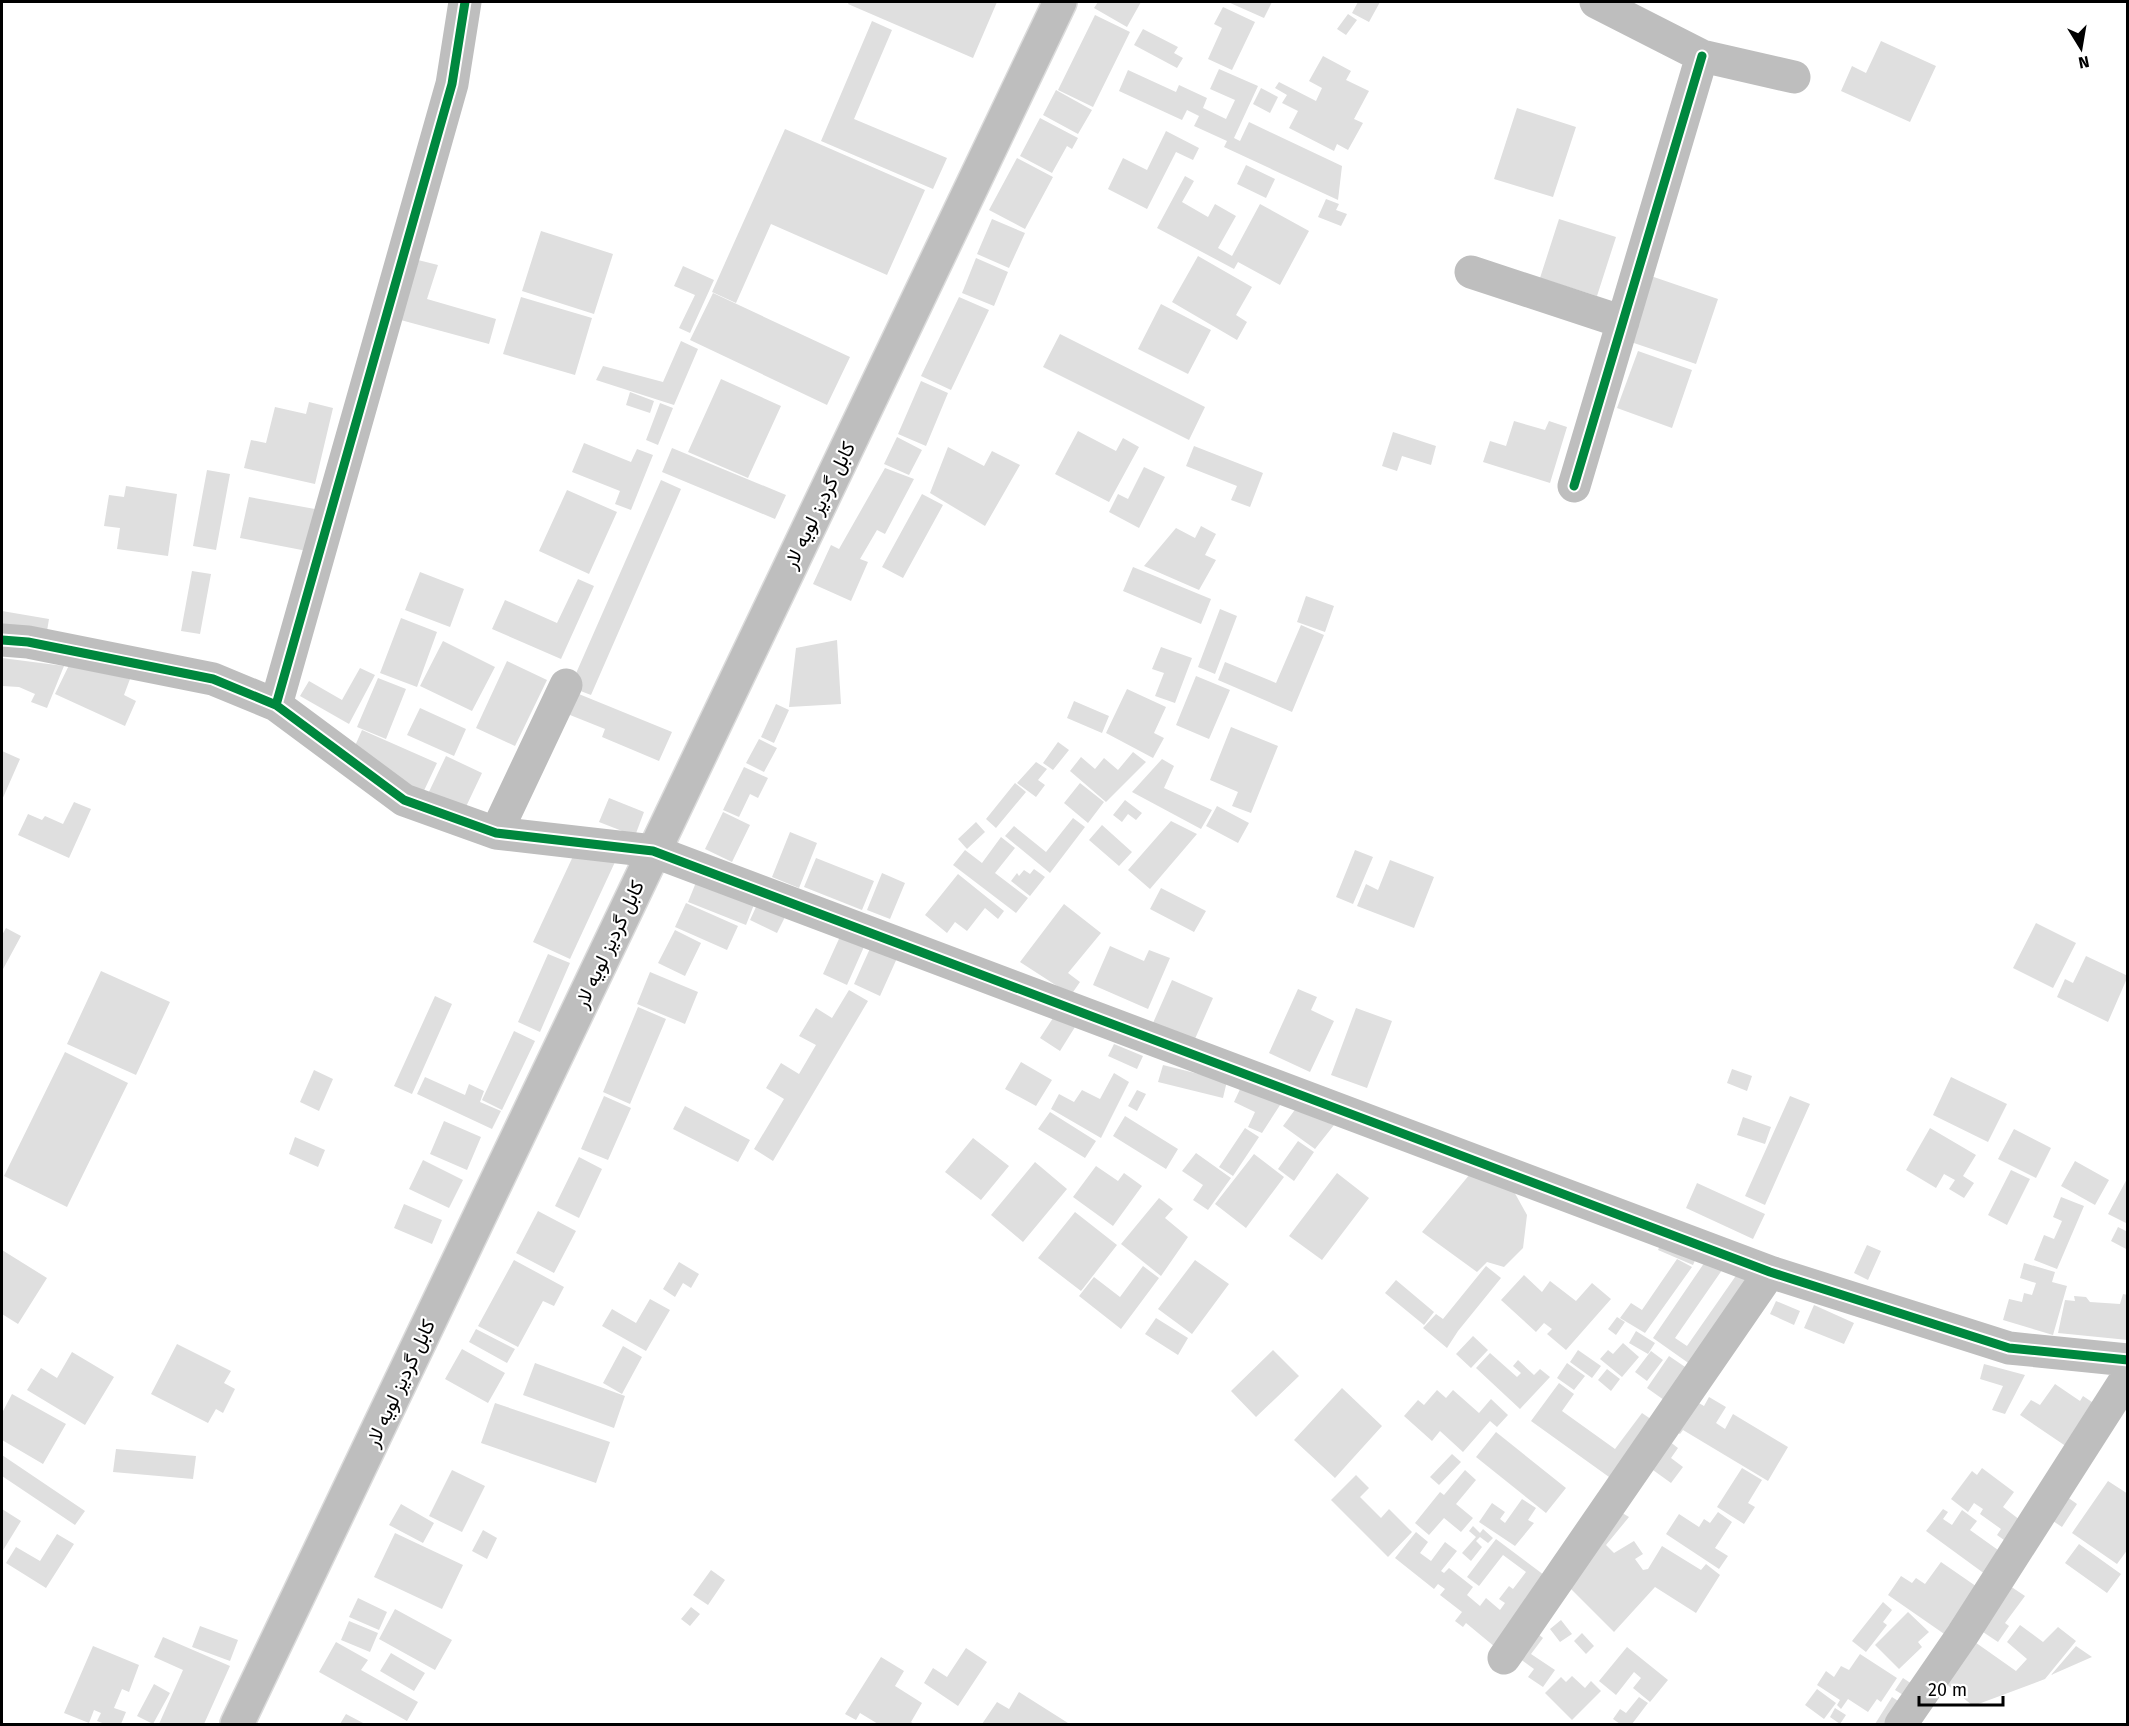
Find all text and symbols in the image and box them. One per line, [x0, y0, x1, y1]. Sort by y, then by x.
north arrow [2051, 18, 2111, 78]
text: N [2077, 52, 2091, 73]
street label: کابل گردیز لویه لار [778, 438, 861, 574]
street label: کابل گردیز لویه لار [569, 876, 650, 1013]
street label: کابل گردیز لویه لار [360, 1315, 441, 1452]
scale bar [1919, 1669, 2003, 1707]
text: 20 m [1928, 1679, 1967, 1701]

